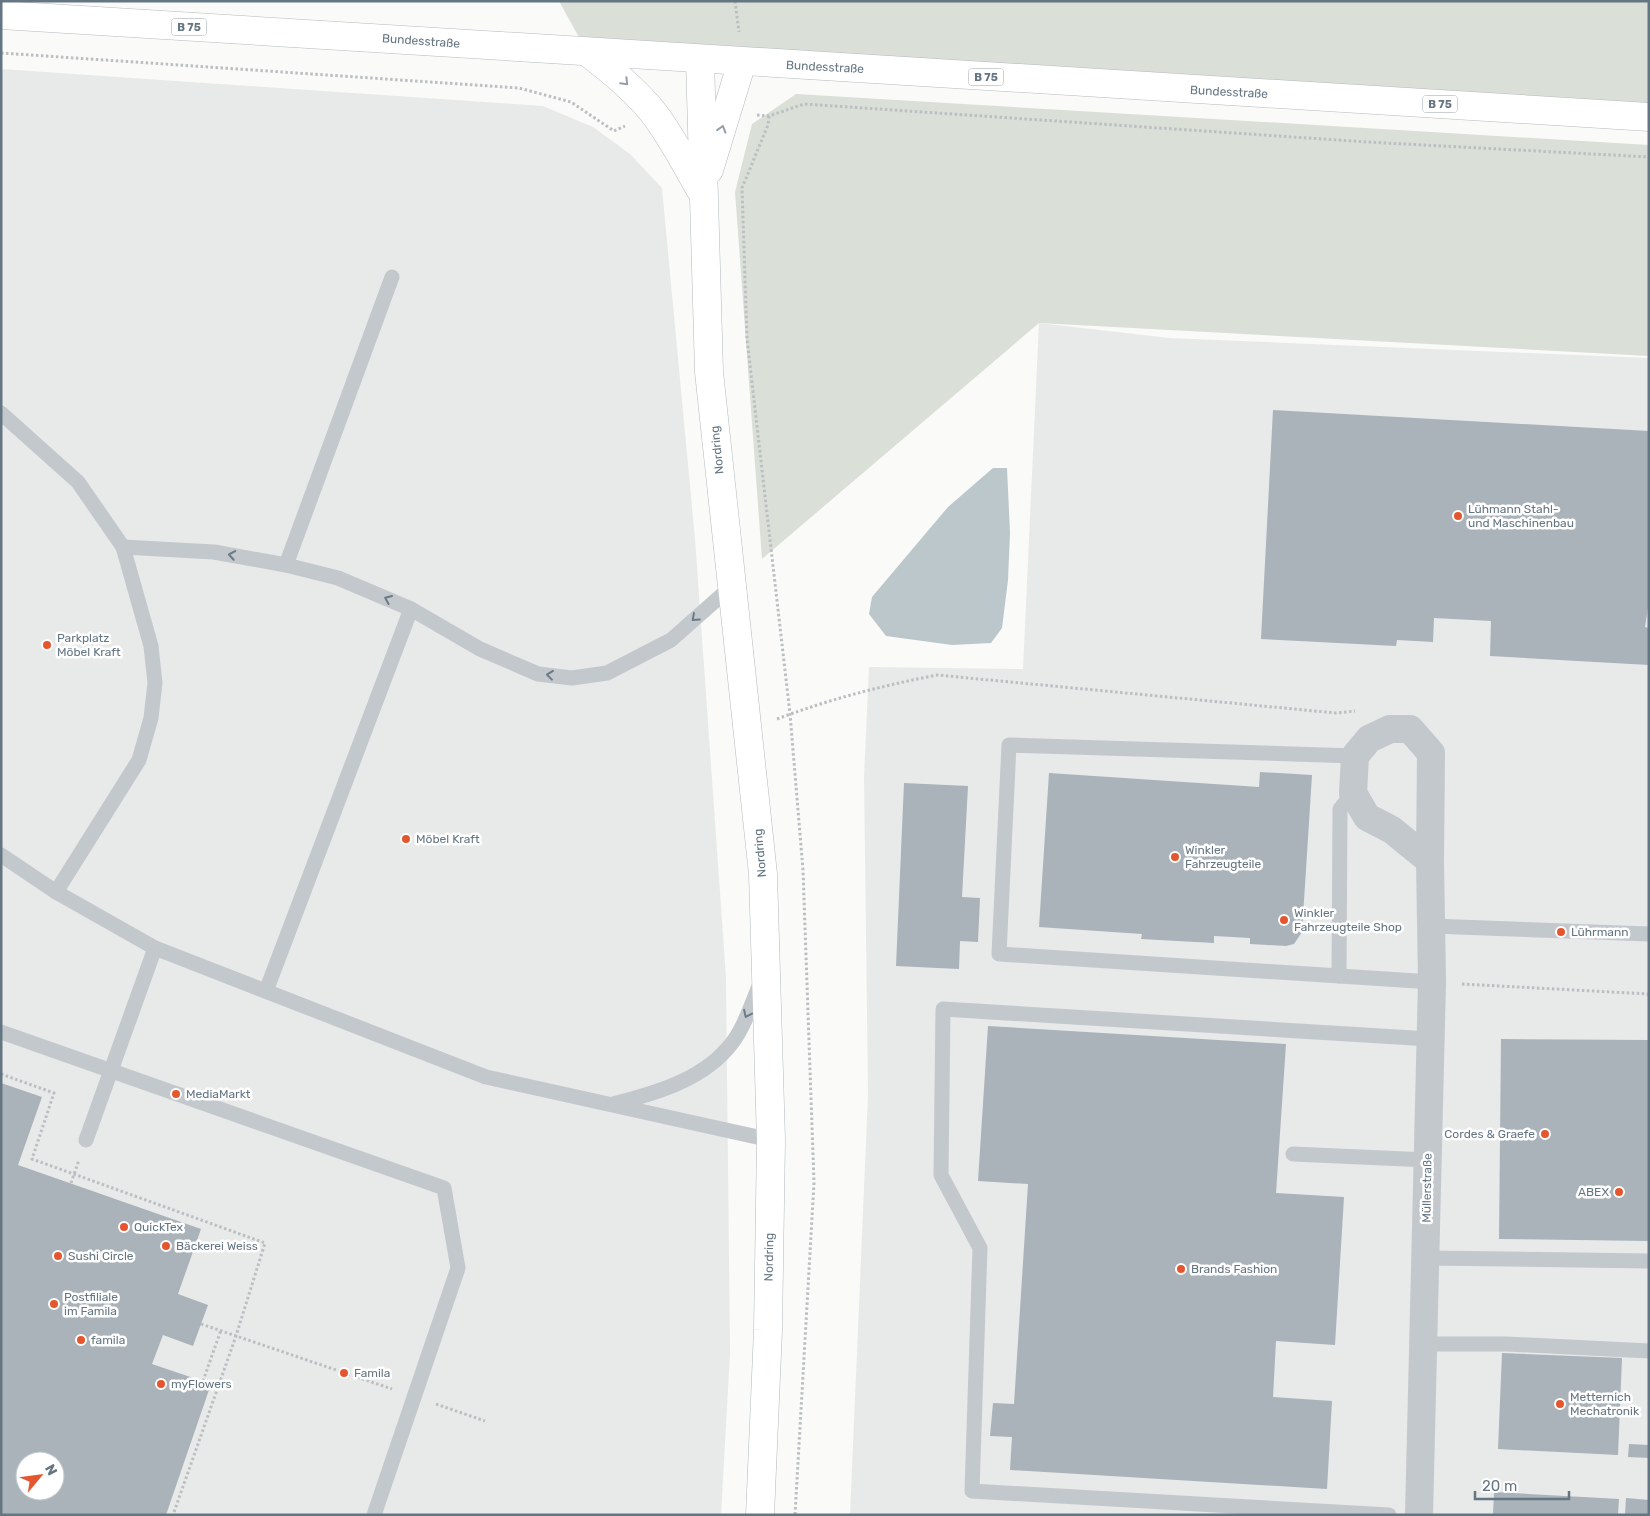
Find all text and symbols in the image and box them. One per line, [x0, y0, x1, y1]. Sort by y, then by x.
road number: B 75 [172, 18, 206, 36]
street label: Bundesstraße [382, 31, 461, 51]
street label: Bundesstraße [786, 58, 865, 76]
road number: B 75 [968, 68, 1004, 86]
one-way arrow [619, 76, 628, 85]
street label: Bundesstraße [1190, 83, 1269, 101]
road number: B 75 [1422, 96, 1458, 112]
one-way arrow [716, 126, 726, 134]
street label: Nordring [707, 425, 727, 475]
place label: Lühmann Stahl- und Maschinenbau [1468, 502, 1574, 530]
marker: Lühmann Stahl- und Maschinenbau [1452, 510, 1464, 522]
one-way arrow [228, 550, 236, 561]
one-way arrow [384, 595, 393, 606]
one-way arrow [692, 612, 701, 621]
place label: Parkplatz Möbel Kraft [57, 631, 121, 659]
marker: Parkplatz Möbel Kraft [41, 639, 53, 651]
one-way arrow [545, 670, 553, 681]
street label: Nordring [751, 828, 769, 878]
place label: Möbel Kraft [416, 832, 480, 846]
marker: Möbel Kraft [400, 833, 412, 845]
place label: Winkler Fahrzeugteile [1185, 843, 1262, 871]
marker: Winkler Fahrzeugteile [1169, 851, 1181, 863]
place label: Winkler Fahrzeugteile Shop [1294, 906, 1402, 934]
marker: Winkler Fahrzeugteile Shop [1278, 914, 1290, 926]
place label: Lührmann [1571, 925, 1629, 939]
marker: Lührmann [1555, 926, 1567, 938]
one-way arrow [743, 1009, 753, 1018]
place label: MediaMarkt [186, 1087, 251, 1101]
marker: MediaMarkt [170, 1088, 182, 1100]
place label: Cordes & Graefe [1444, 1127, 1535, 1141]
marker: Cordes & Graefe [1539, 1128, 1551, 1140]
street label: Müllerstraße [1419, 1153, 1435, 1223]
place label: ABEX [1578, 1185, 1609, 1199]
marker: ABEX [1613, 1186, 1625, 1198]
place label: QuickTex [134, 1220, 184, 1234]
marker: QuickTex [118, 1221, 130, 1233]
street label: Nordring [762, 1233, 776, 1281]
place label: Bäckerei Weiss [176, 1239, 258, 1253]
marker: Bäckerei Weiss [160, 1240, 172, 1252]
place label: Sushi Circle [68, 1249, 134, 1263]
marker: Sushi Circle [52, 1250, 64, 1262]
place label: Brands Fashion [1191, 1262, 1277, 1276]
marker: Brands Fashion [1175, 1263, 1187, 1275]
place label: Postfiliale im Famila [64, 1290, 118, 1318]
marker: Postfiliale im Famila [48, 1298, 60, 1310]
place label: famila [91, 1333, 125, 1347]
marker: famila [75, 1334, 87, 1346]
place label: Famila [354, 1366, 390, 1380]
marker: Famila [338, 1367, 350, 1379]
place label: myFlowers [171, 1377, 232, 1391]
marker: myFlowers [155, 1378, 167, 1390]
place label: Metternich Mechatronik [1570, 1390, 1640, 1418]
marker: Metternich Mechatronik [1554, 1398, 1566, 1410]
north arrow [15, 1451, 65, 1501]
text: N [41, 1461, 61, 1478]
scale bar [1475, 1468, 1569, 1500]
text: 20 m [1482, 1477, 1517, 1495]

